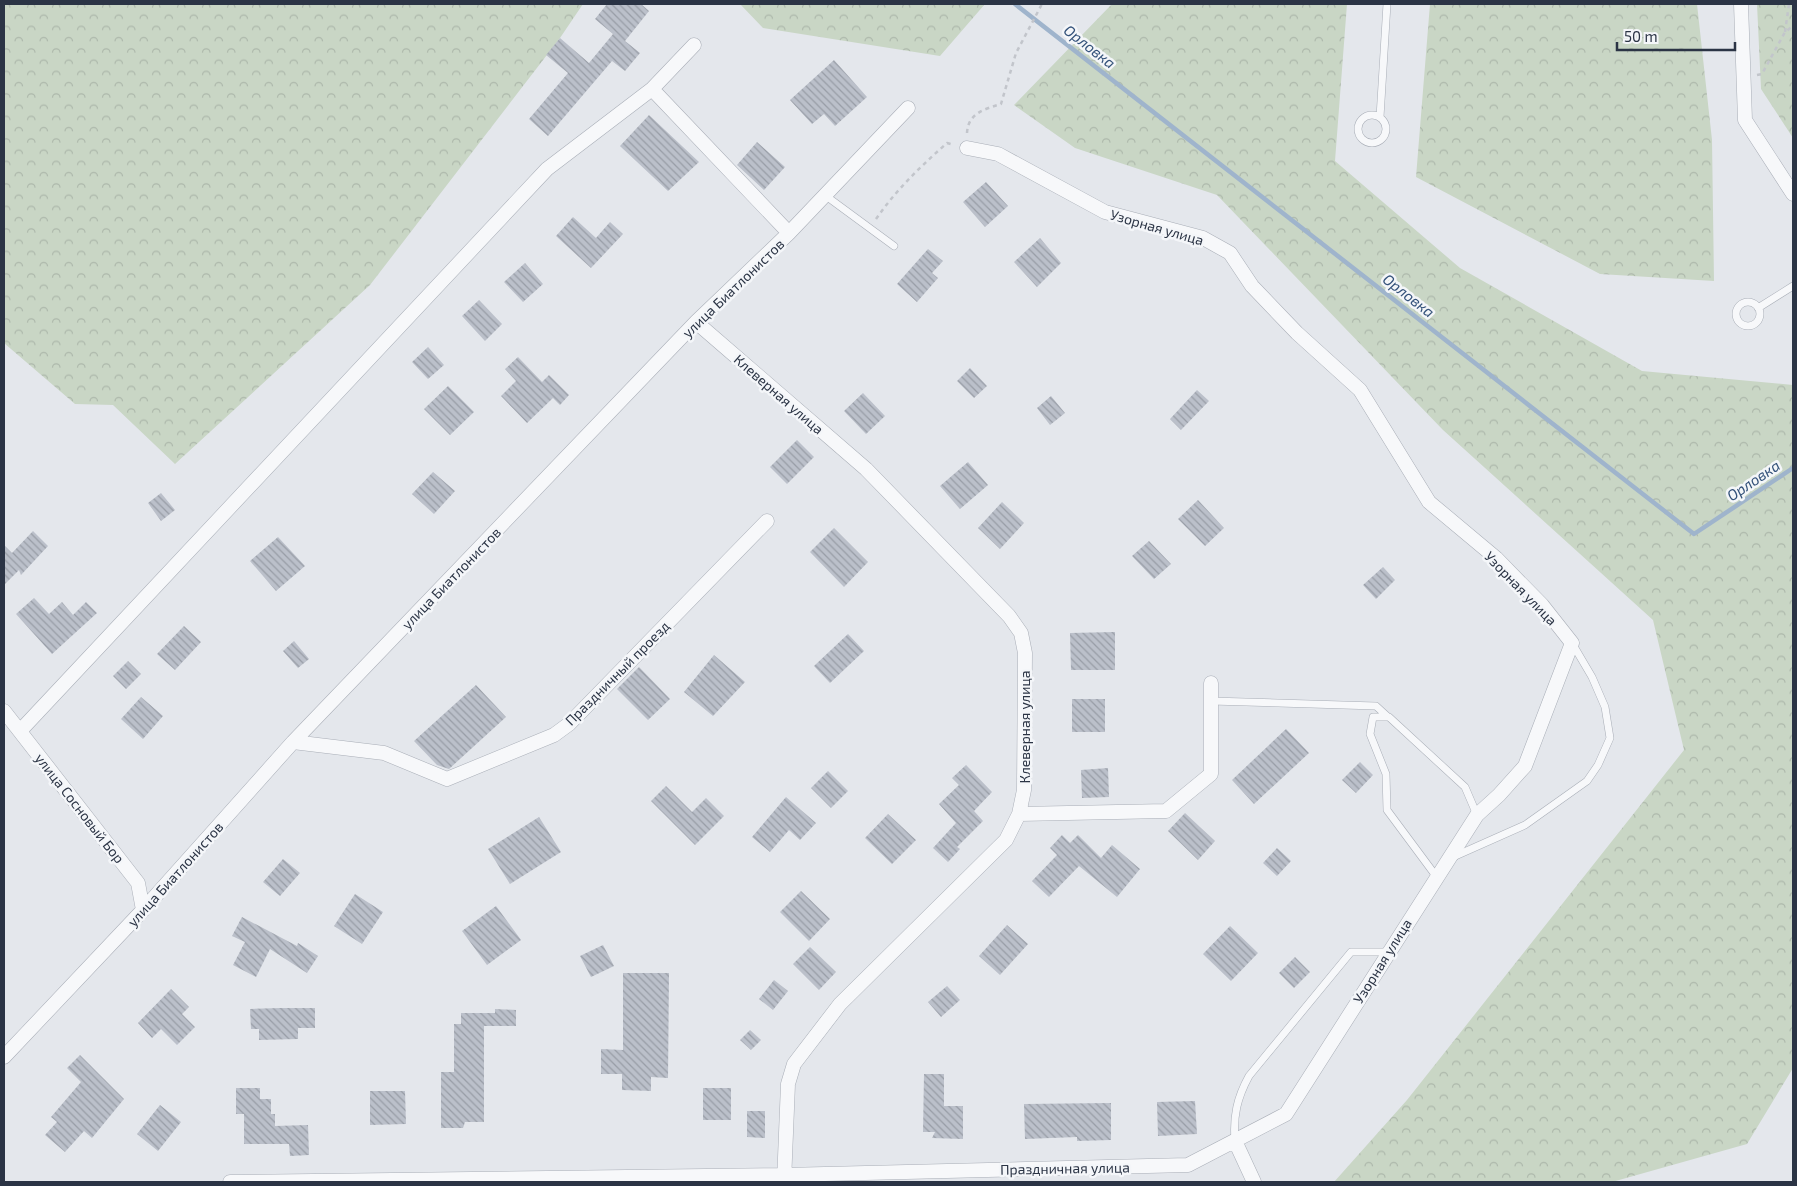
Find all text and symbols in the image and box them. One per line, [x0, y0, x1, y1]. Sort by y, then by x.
water label: Орловка [1061, 20, 1119, 72]
scale bar [1617, 20, 1734, 52]
text: 50 m [1624, 27, 1658, 45]
street label: Узорная улица [1108, 206, 1206, 248]
street label: улица Биатлонистов [679, 235, 787, 341]
water label: Орловка [1380, 269, 1438, 321]
street label: Клеверная улица [731, 351, 827, 437]
water label: Орловка [1723, 456, 1783, 504]
street label: улица Биатлонистов [398, 524, 504, 632]
street label: Узорная улица [1481, 547, 1561, 629]
street label: Праздничный проезд [561, 617, 673, 729]
street label: Клеверная улица [1016, 671, 1033, 784]
street label: улица Сосновый Бор [32, 750, 128, 866]
street label: улица Биатлонистов [124, 818, 226, 930]
street label: Узорная улица [1349, 916, 1415, 1006]
street label: Праздничная улица [1000, 1158, 1130, 1178]

